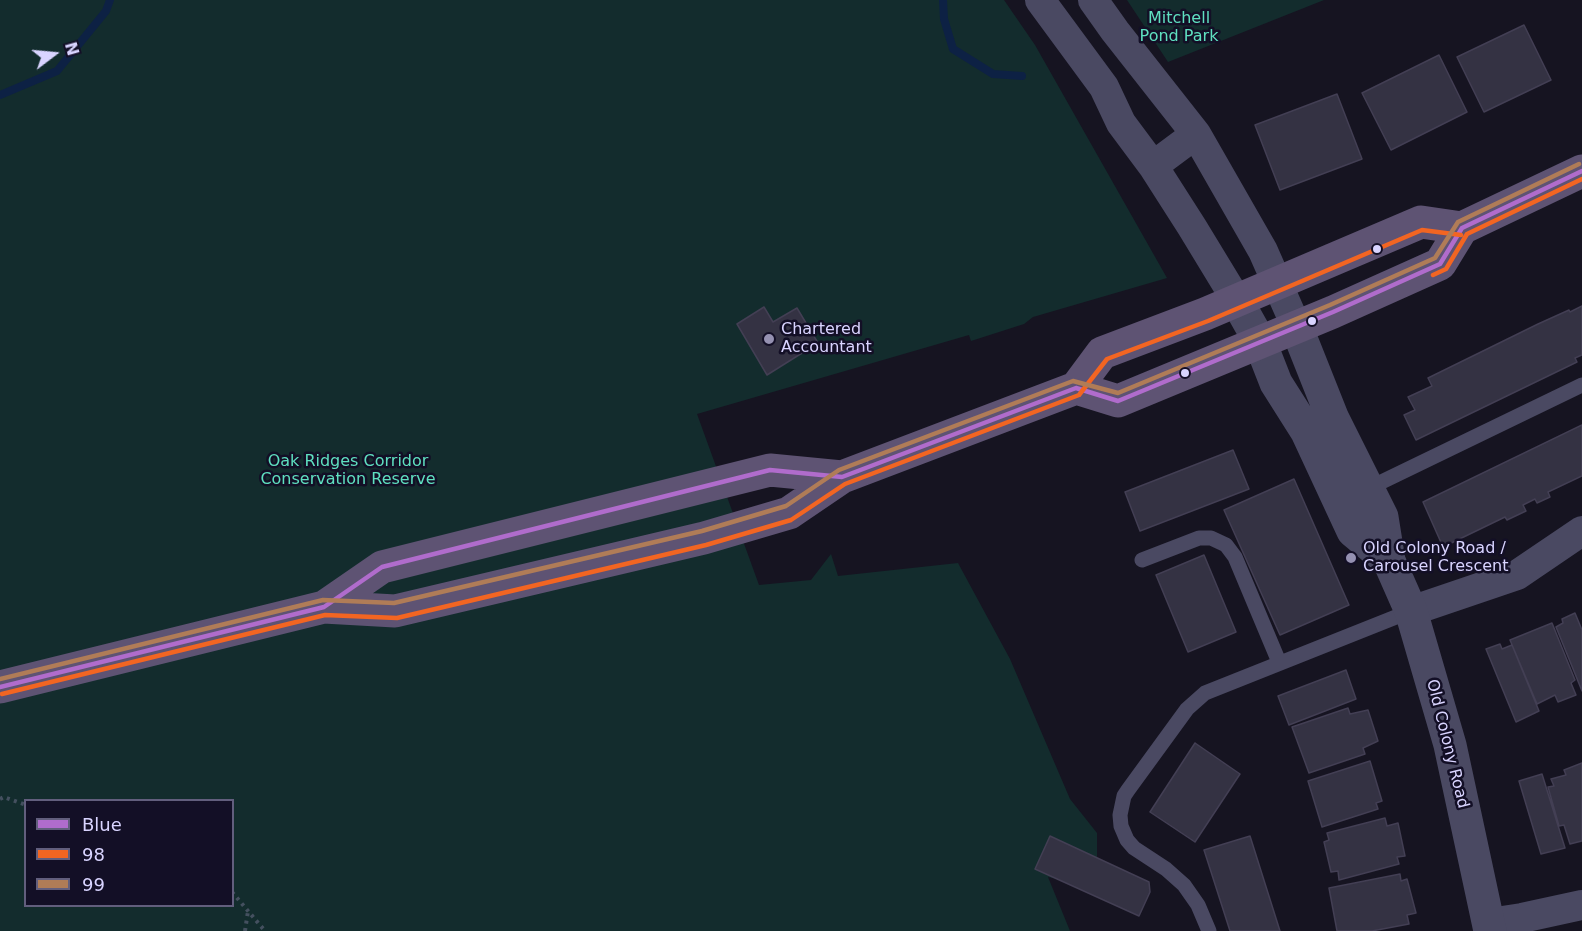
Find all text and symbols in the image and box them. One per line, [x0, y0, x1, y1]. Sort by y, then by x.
park label: Mitchell Pond Park [1140, 9, 1218, 47]
north arrow [24, 24, 84, 84]
text: N [61, 40, 83, 58]
unlabelled marker [1371, 243, 1383, 255]
unlabelled marker [1306, 315, 1318, 327]
place label: Chartered Accountant [781, 320, 872, 358]
marker: Chartered Accountant [762, 332, 776, 346]
unlabelled marker [1179, 367, 1191, 379]
park label: Oak Ridges Corridor Conservation Reserve [260, 452, 436, 490]
place label: Old Colony Road / Carousel Crescent [1363, 539, 1508, 577]
marker: Old Colony Road / Carousel Crescent [1344, 551, 1358, 565]
street label: Old Colony Road [1422, 677, 1472, 811]
legend [24, 799, 234, 907]
text: Blue [82, 814, 122, 835]
text: 98 [82, 844, 105, 865]
text: 99 [82, 874, 105, 895]

